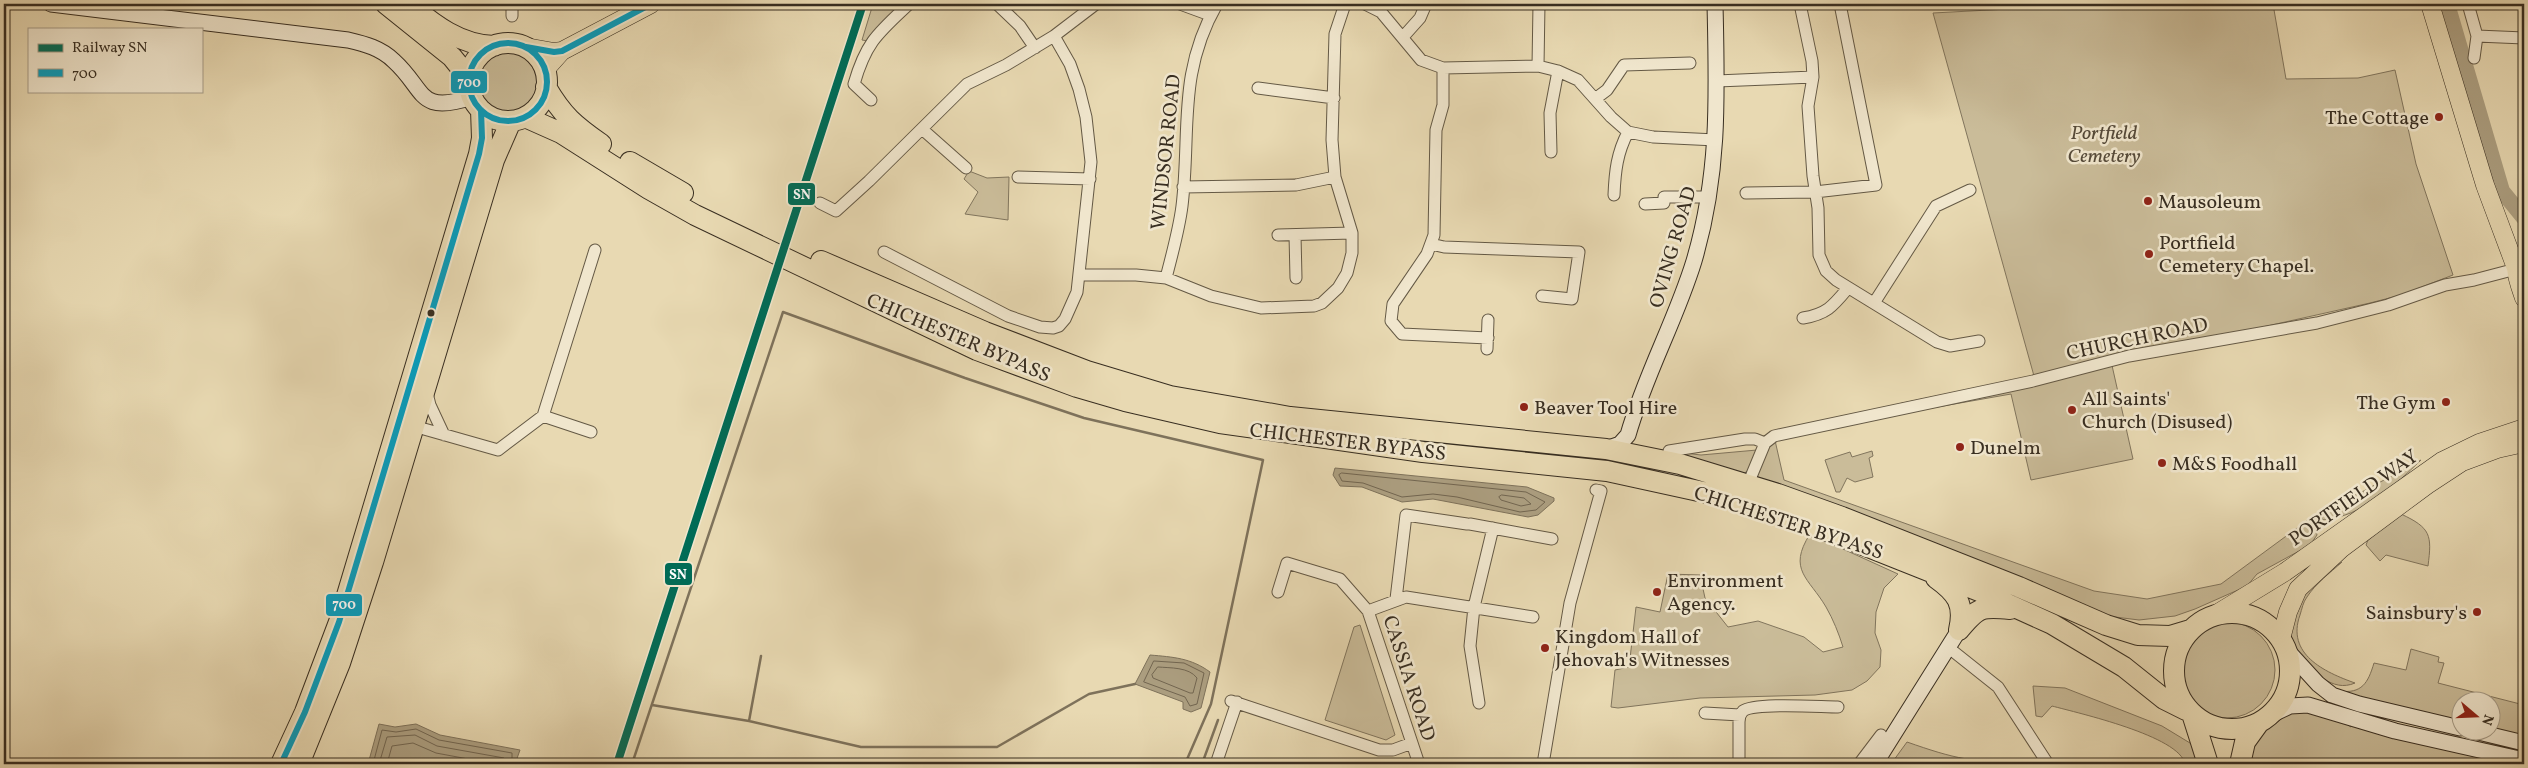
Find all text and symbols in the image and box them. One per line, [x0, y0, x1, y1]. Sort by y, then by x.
legend [28, 28, 202, 92]
text: Railway SN [72, 38, 147, 59]
text: 700 [72, 64, 97, 85]
line badge: 700 [450, 70, 488, 94]
street label: WINDSOR ROAD [1145, 73, 1189, 231]
text: 700 [457, 74, 481, 93]
place label: The Cottage [2325, 105, 2429, 133]
marker: The Cottage [2433, 111, 2445, 123]
park label: Portfield Cemetery [2068, 120, 2141, 171]
line badge: SN [787, 182, 816, 206]
street label: OVING ROAD [1643, 184, 1705, 312]
text: SN [793, 186, 811, 205]
place label: Mausoleum [2158, 189, 2261, 217]
marker: Mausoleum [2142, 195, 2154, 207]
place label: Portfield Cemetery Chapel. [2159, 230, 2314, 281]
marker: Portfield Cemetery Chapel. [2143, 248, 2155, 260]
street label: CHICHESTER BYPASS [862, 287, 1055, 390]
unlabelled marker [426, 308, 436, 318]
street label: CHURCH ROAD [2064, 311, 2211, 369]
place label: All Saints' Church (Disused) [2082, 386, 2233, 437]
place label: The Gym [2356, 390, 2436, 418]
place label: Beaver Tool Hire [1534, 395, 1677, 423]
marker: The Gym [2440, 396, 2452, 408]
marker: Beaver Tool Hire [1518, 401, 1530, 413]
marker: All Saints' Church (Disused) [2066, 404, 2078, 416]
street label: CHICHESTER BYPASS [1248, 417, 1448, 469]
place label: Dunelm [1970, 435, 2041, 463]
marker: Dunelm [1954, 441, 1966, 453]
street label: PORTFIELD WAY [2284, 443, 2425, 554]
place label: M&S Foodhall [2172, 451, 2297, 479]
marker: M&S Foodhall [2156, 457, 2168, 469]
street label: CHICHESTER BYPASS [1690, 480, 1887, 568]
line badge: SN [664, 562, 693, 586]
text: SN [669, 566, 687, 585]
place label: Environment Agency. [1667, 568, 1784, 619]
marker: Environment Agency. [1651, 586, 1663, 598]
line badge: 700 [325, 593, 363, 617]
text: 700 [332, 596, 356, 615]
place label: Sainsbury's [2366, 600, 2467, 628]
marker: Sainsbury's [2471, 606, 2483, 618]
street label: CASSIA ROAD [1375, 612, 1442, 745]
place label: Kingdom Hall of Jehovah's Witnesses [1555, 624, 1730, 675]
marker: Kingdom Hall of Jehovah's Witnesses [1539, 642, 1551, 654]
north arrow [2450, 690, 2500, 740]
text: N [2476, 712, 2498, 728]

